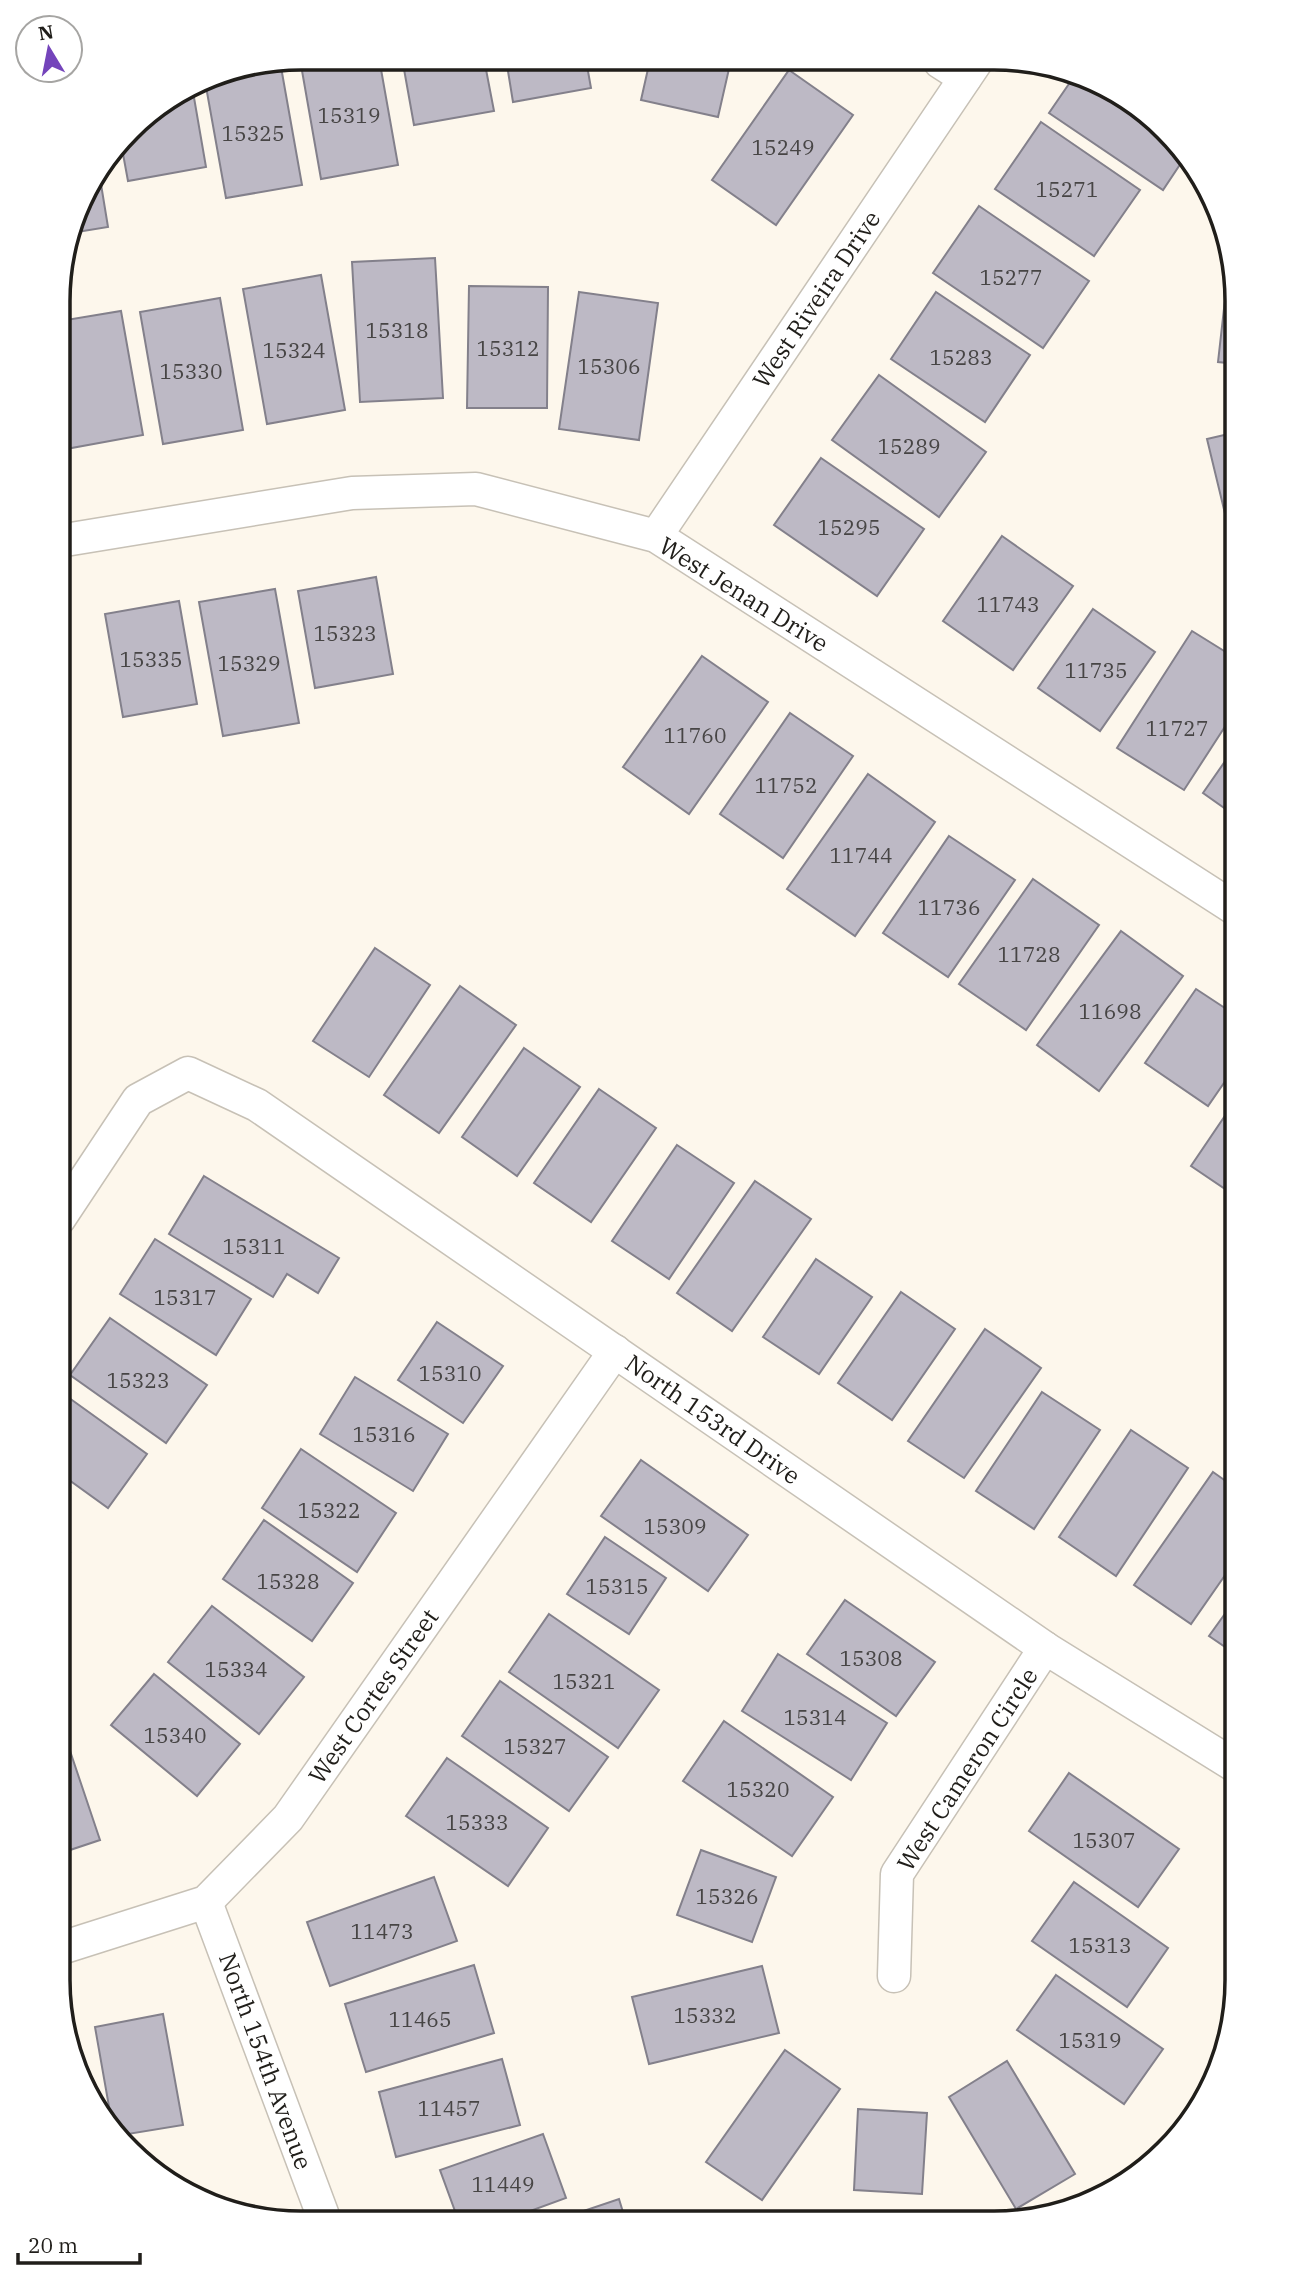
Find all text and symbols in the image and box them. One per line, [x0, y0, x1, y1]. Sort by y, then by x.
north arrow [14, 14, 84, 84]
text: N [37, 19, 56, 45]
house number: 15319 [318, 101, 381, 129]
house number: 15325 [222, 119, 285, 147]
house number: 15249 [752, 133, 815, 161]
house number: 15271 [1036, 175, 1099, 203]
street label: West Riveira Drive [745, 204, 887, 394]
house number: 15277 [980, 263, 1043, 291]
house number: 15318 [366, 316, 429, 344]
house number: 15312 [477, 334, 540, 362]
house number: 15324 [263, 336, 326, 364]
house number: 15283 [930, 343, 993, 371]
house number: 15306 [578, 352, 641, 380]
house number: 15330 [160, 357, 223, 385]
house number: 15289 [878, 432, 941, 460]
house number: 15295 [818, 513, 881, 541]
street label: West Jenan Drive [653, 529, 835, 659]
house number: 11743 [977, 590, 1040, 618]
house number: 15323 [314, 619, 377, 647]
house number: 15335 [120, 645, 183, 673]
house number: 15329 [218, 649, 281, 677]
house number: 11735 [1065, 656, 1128, 684]
house number: 11727 [1146, 714, 1209, 742]
house number: 11760 [664, 721, 727, 749]
house number: 11752 [755, 771, 818, 799]
house number: 11744 [830, 841, 893, 869]
house number: 11736 [918, 893, 981, 921]
house number: 11728 [998, 940, 1061, 968]
house number: 11698 [1079, 997, 1142, 1025]
house number: 15311 [223, 1232, 286, 1260]
house number: 15317 [154, 1283, 217, 1311]
street label: North 153rd Drive [619, 1347, 807, 1491]
house number: 15310 [419, 1359, 482, 1387]
house number: 15323 [107, 1366, 170, 1394]
house number: 15316 [353, 1420, 416, 1448]
house number: 15322 [298, 1496, 361, 1524]
house number: 15309 [644, 1512, 707, 1540]
house number: 15328 [257, 1567, 320, 1595]
house number: 15315 [586, 1572, 649, 1600]
street label: West Cortes Street [301, 1602, 445, 1790]
house number: 15308 [840, 1644, 903, 1672]
house number: 15334 [205, 1655, 268, 1683]
street label: West Cameron Circle [889, 1661, 1045, 1877]
house number: 15321 [553, 1667, 616, 1695]
house number: 15314 [784, 1703, 847, 1731]
house number: 15340 [144, 1721, 207, 1749]
house number: 15327 [504, 1732, 567, 1760]
house number: 15320 [727, 1775, 790, 1803]
house number: 15333 [446, 1808, 509, 1836]
house number: 15307 [1073, 1826, 1136, 1854]
house number: 15326 [696, 1882, 759, 1910]
house number: 11473 [351, 1917, 414, 1945]
house number: 15313 [1069, 1931, 1132, 1959]
street label: North 154th Avenue [212, 1948, 320, 2174]
house number: 15332 [674, 2001, 737, 2029]
house number: 11465 [389, 2005, 452, 2033]
house number: 15319 [1059, 2026, 1122, 2054]
house number: 11457 [418, 2094, 481, 2122]
house number: 11449 [472, 2170, 535, 2198]
scale bar [18, 2222, 140, 2266]
text: 20 m [28, 2231, 78, 2259]

